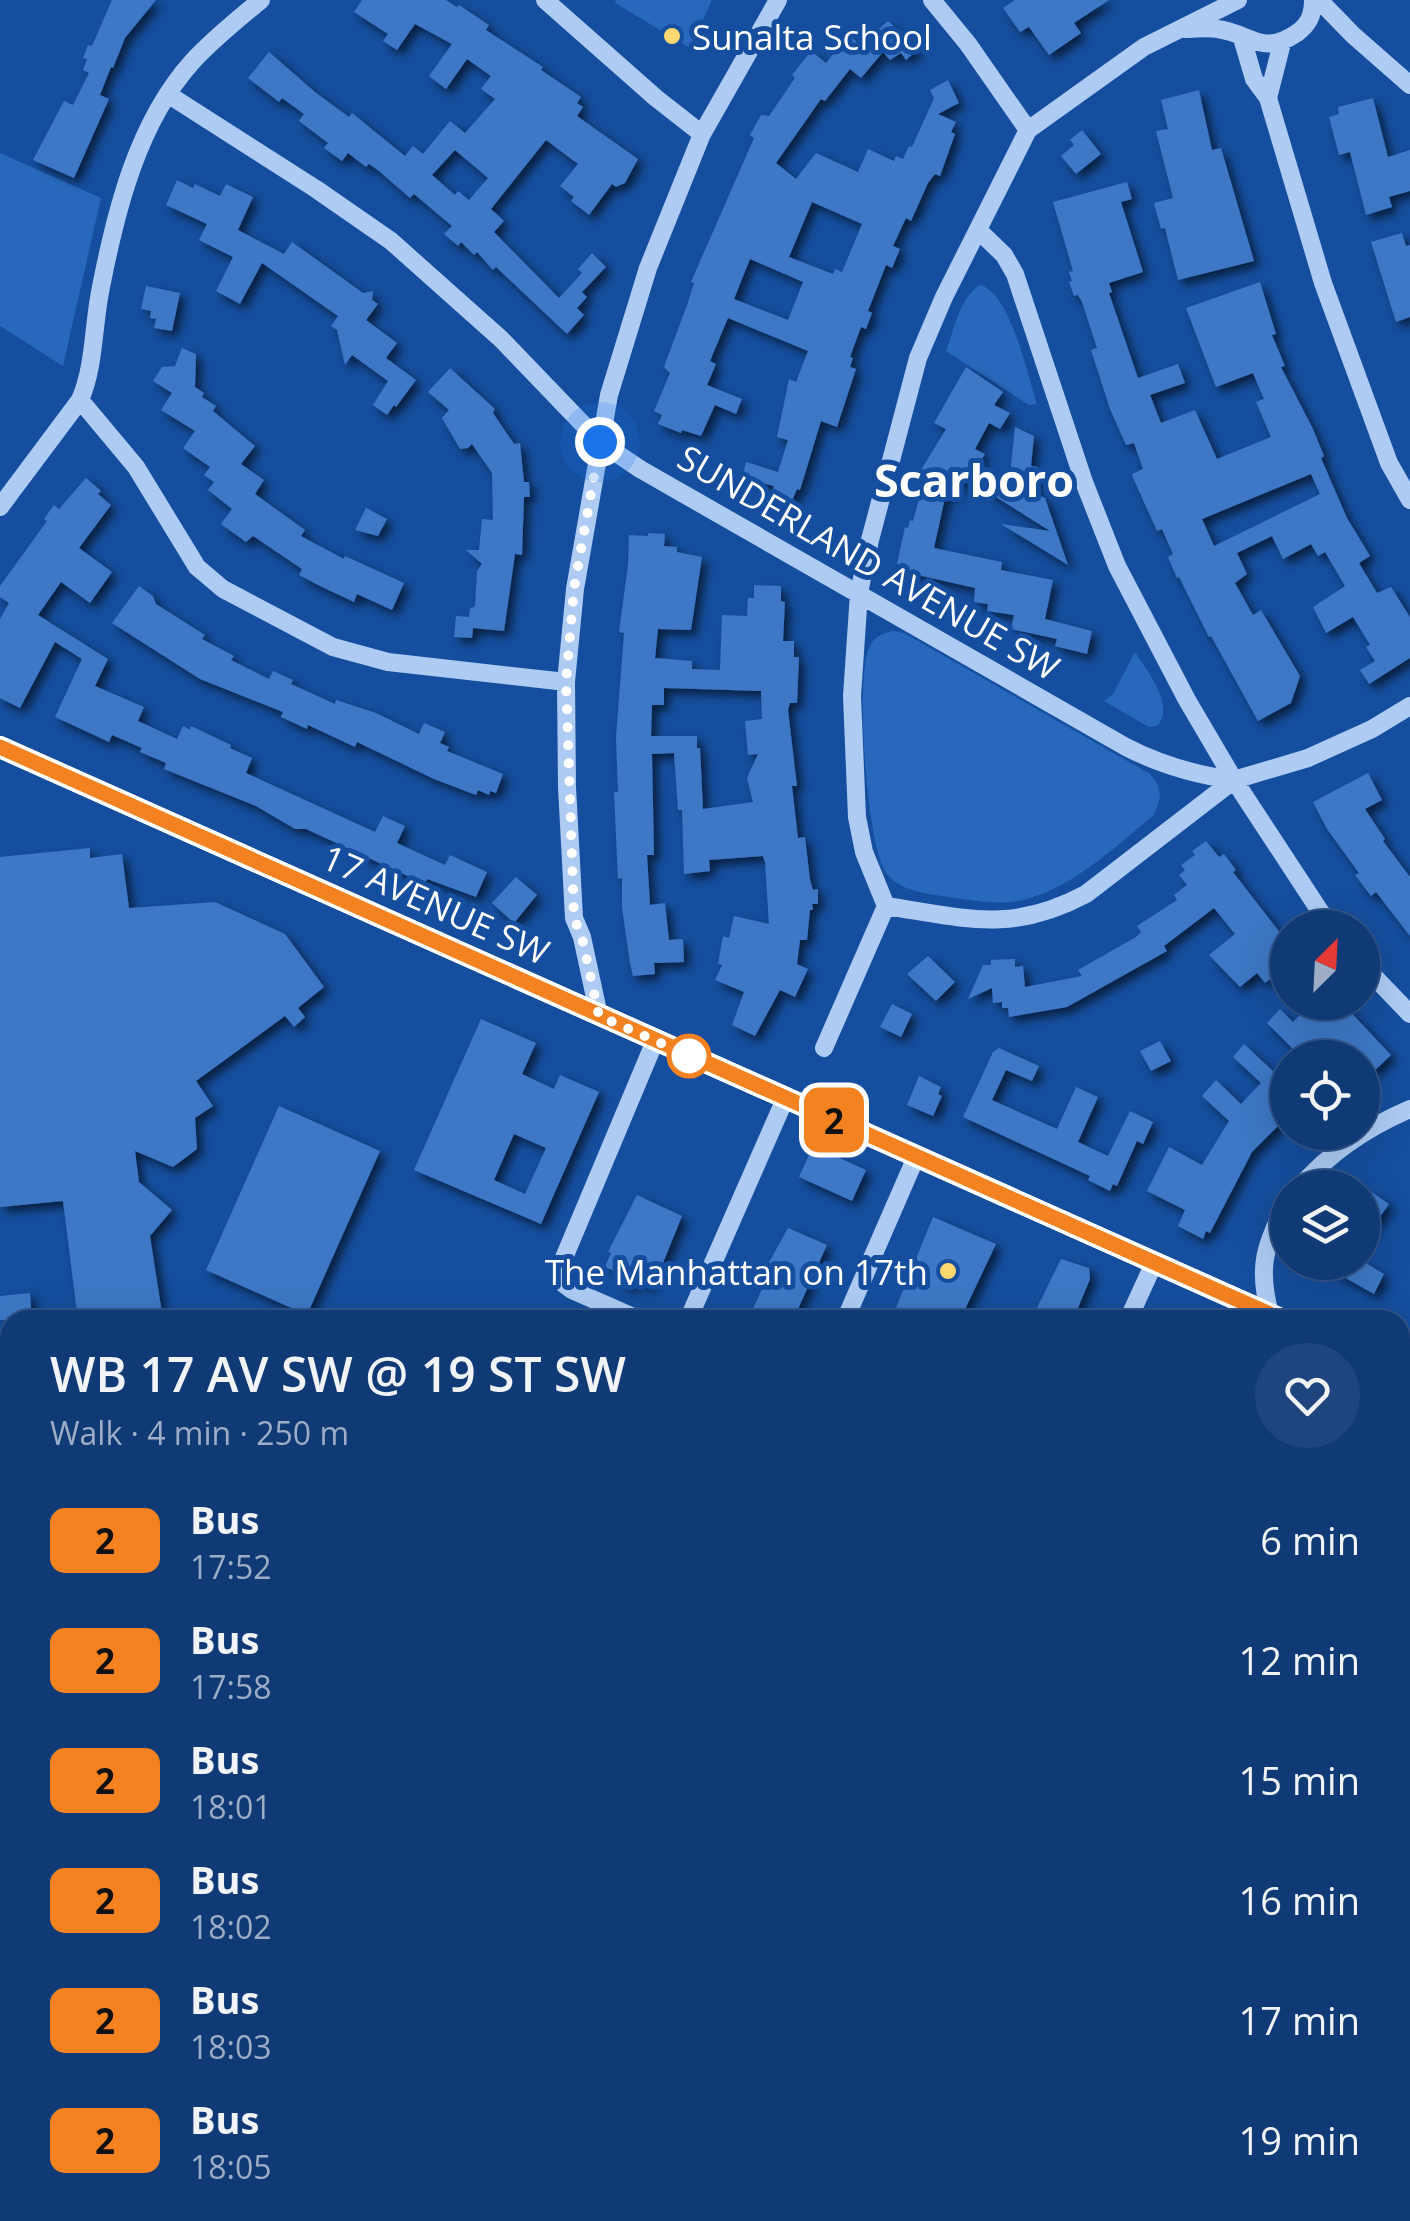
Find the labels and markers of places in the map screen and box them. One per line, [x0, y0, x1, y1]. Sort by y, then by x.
place label: Sunalta School [692, 13, 932, 60]
marker: Sunalta School [661, 25, 683, 47]
unlabelled marker [668, 1035, 710, 1077]
place label: The Manhattan on 17th [545, 1248, 928, 1295]
marker: The Manhattan on 17th [937, 1260, 959, 1282]

